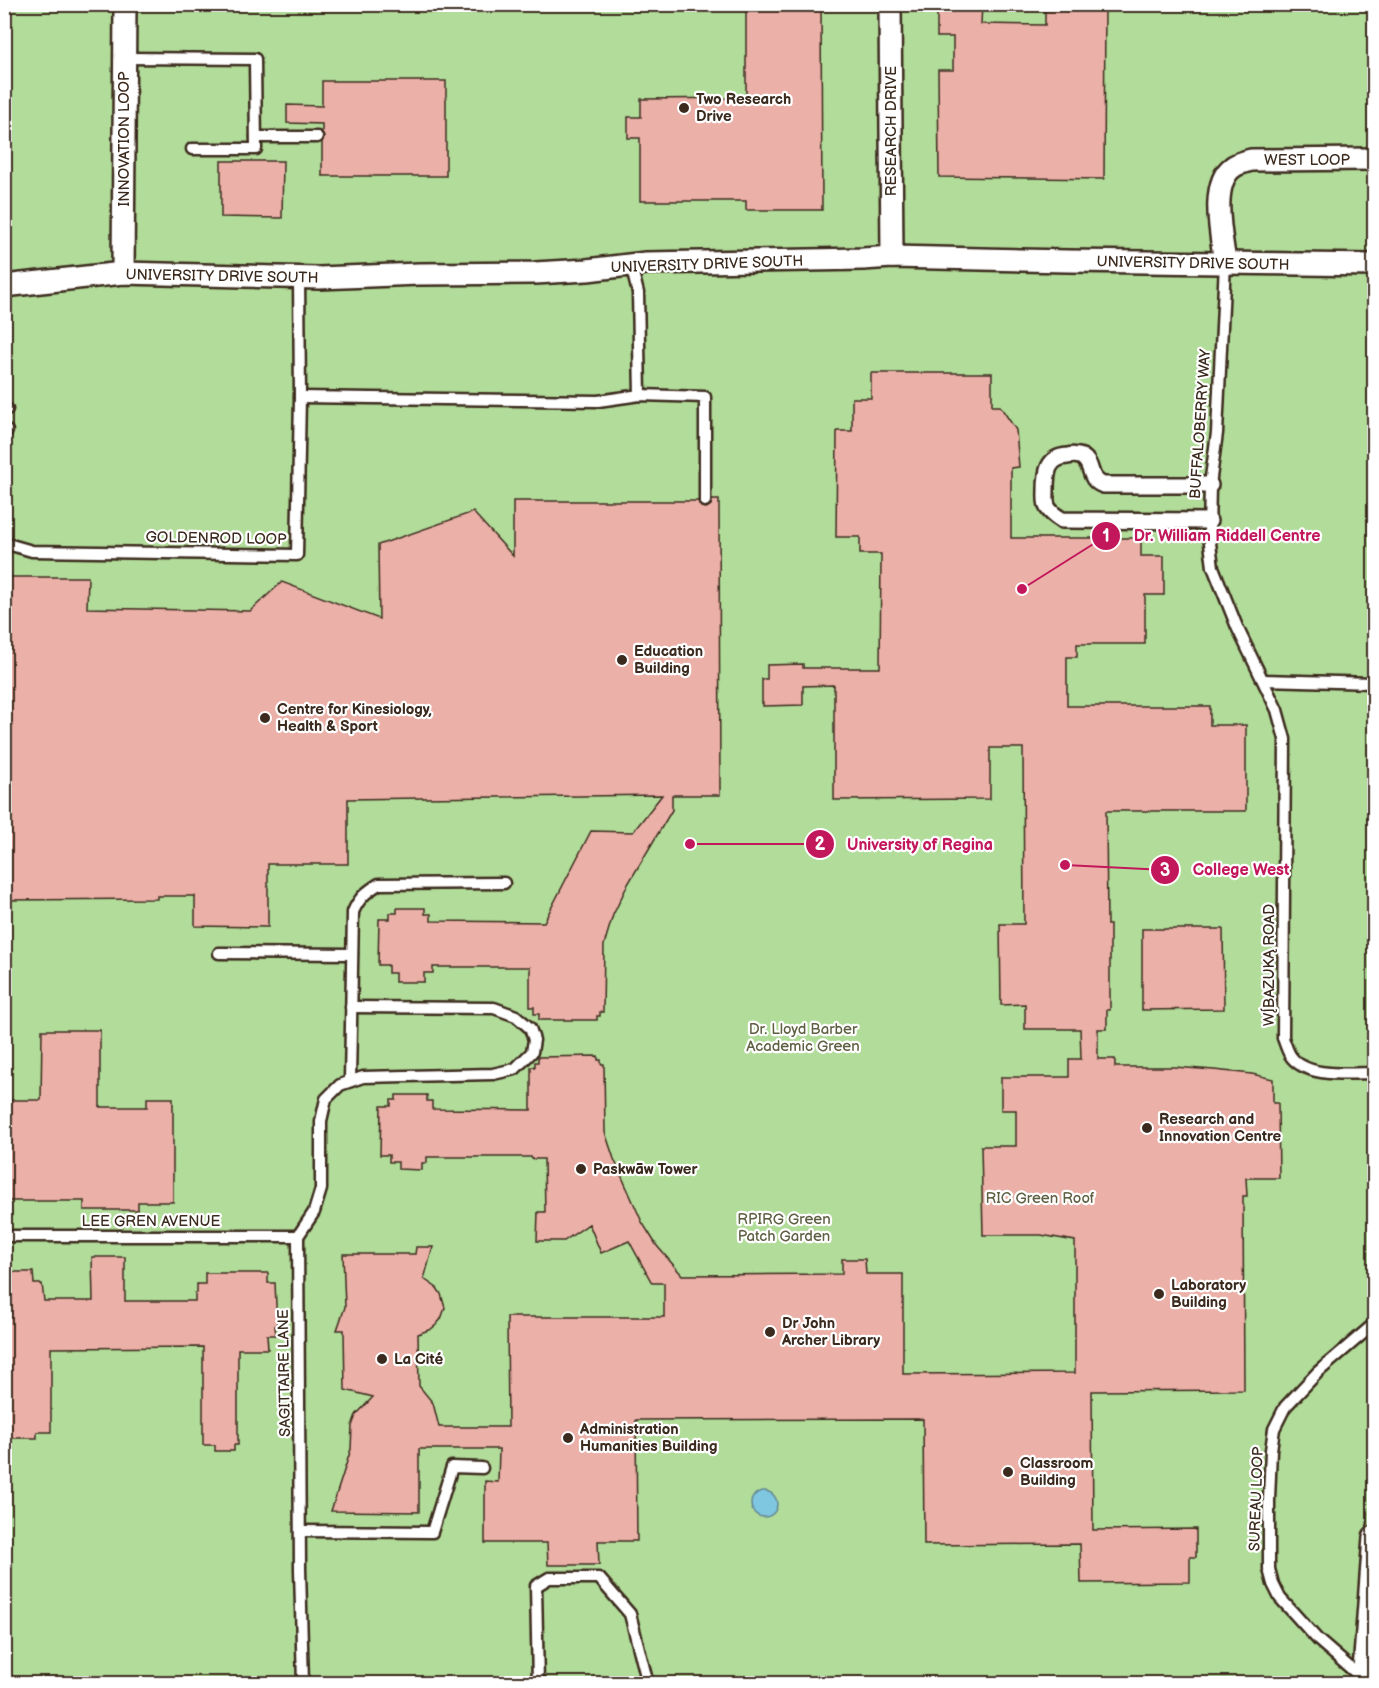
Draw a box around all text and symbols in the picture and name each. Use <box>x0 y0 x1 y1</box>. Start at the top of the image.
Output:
street label: RESEARCH DRIVE <box>882 66 901 196</box>
street label: INNOVATION LOOP <box>115 71 134 206</box>
place label: Two Research Drive <box>696 90 791 126</box>
marker: Two Research Drive <box>677 101 691 115</box>
street label: WEST LOOP <box>1264 151 1350 170</box>
street label: UNIVERSITY DRIVE SOUTH <box>610 252 804 277</box>
street label: UNIVERSITY DRIVE SOUTH <box>1096 252 1290 275</box>
street label: UNIVERSITY DRIVE SOUTH <box>125 265 319 288</box>
street label: BUFFALOBERRY WAY <box>1186 348 1215 499</box>
callout: Dr. William Riddell Centre <box>1091 519 1332 553</box>
text: 1 <box>1102 526 1110 547</box>
text: Dr. William Riddell Centre <box>1134 527 1320 546</box>
street label: GOLDENROD LOOP <box>145 528 287 549</box>
place label: Education Building <box>634 642 703 678</box>
marker: Education Building <box>615 653 629 667</box>
place label: Centre for Kinesiology, Health & Sport <box>277 700 432 736</box>
marker: Centre for Kinesiology, Health & Sport <box>258 711 272 725</box>
callout: University of Regina <box>805 827 1006 861</box>
text: 2 <box>815 834 826 855</box>
text: University of Regina <box>847 836 993 855</box>
callout: College West <box>1150 853 1301 887</box>
text: 3 <box>1160 860 1170 881</box>
text: College West <box>1193 861 1290 880</box>
street label: WĮ́BAZUKĄ ROAD <box>1260 904 1279 1026</box>
park label: Dr. Lloyd Barber Academic Green <box>746 1020 860 1056</box>
place label: Research and Innovation Centre <box>1159 1110 1282 1146</box>
marker: Research and Innovation Centre <box>1140 1121 1154 1135</box>
place label: Paskwāw Tower <box>593 1160 698 1179</box>
marker: Paskwāw Tower <box>574 1162 588 1176</box>
park label: RIC Green Roof <box>986 1189 1095 1208</box>
park label: RPIRG Green Patch Garden <box>737 1210 831 1246</box>
street label: LEE GREN AVENUE <box>82 1212 220 1231</box>
place label: Laboratory Building <box>1171 1276 1246 1312</box>
marker: Laboratory Building <box>1152 1287 1166 1301</box>
street label: SAGITTAIRE LANE <box>274 1309 295 1437</box>
place label: Dr John Archer Library <box>781 1314 880 1350</box>
marker: Dr John Archer Library <box>763 1325 777 1339</box>
place label: La Cité <box>394 1350 443 1369</box>
marker: La Cité <box>375 1352 389 1366</box>
place label: Administration Humanities Building <box>579 1420 717 1456</box>
marker: Administration Humanities Building <box>561 1431 575 1445</box>
street label: SUREAU LOOP <box>1245 1446 1268 1552</box>
place label: Classroom Building <box>1020 1454 1094 1490</box>
marker: Classroom Building <box>1001 1465 1015 1479</box>

